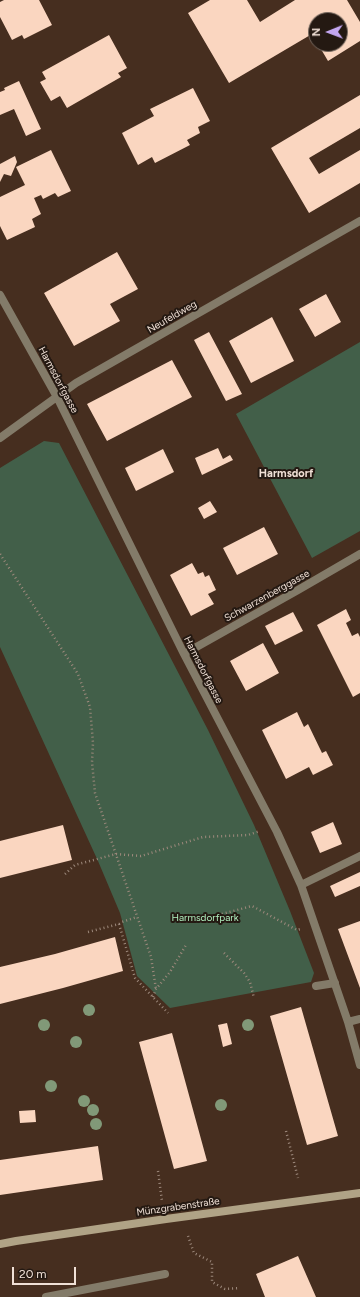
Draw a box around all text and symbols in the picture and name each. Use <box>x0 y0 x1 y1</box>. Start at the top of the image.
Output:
north arrow <box>308 12 348 52</box>
text: N <box>310 28 323 37</box>
street label: Neufeldweg <box>145 298 199 336</box>
street label: Harmsdorfgasse <box>35 345 81 415</box>
district label: Harmsdorf <box>259 467 313 481</box>
street label: Schwarzenberggasse <box>222 568 312 624</box>
street label: Harmsdorfgasse <box>181 634 225 706</box>
park label: Harmsdorfpark <box>171 912 239 924</box>
street label: Münzgrabenstraße <box>136 1195 220 1219</box>
scale bar <box>14 1259 78 1285</box>
text: 20 m <box>19 1267 47 1281</box>

